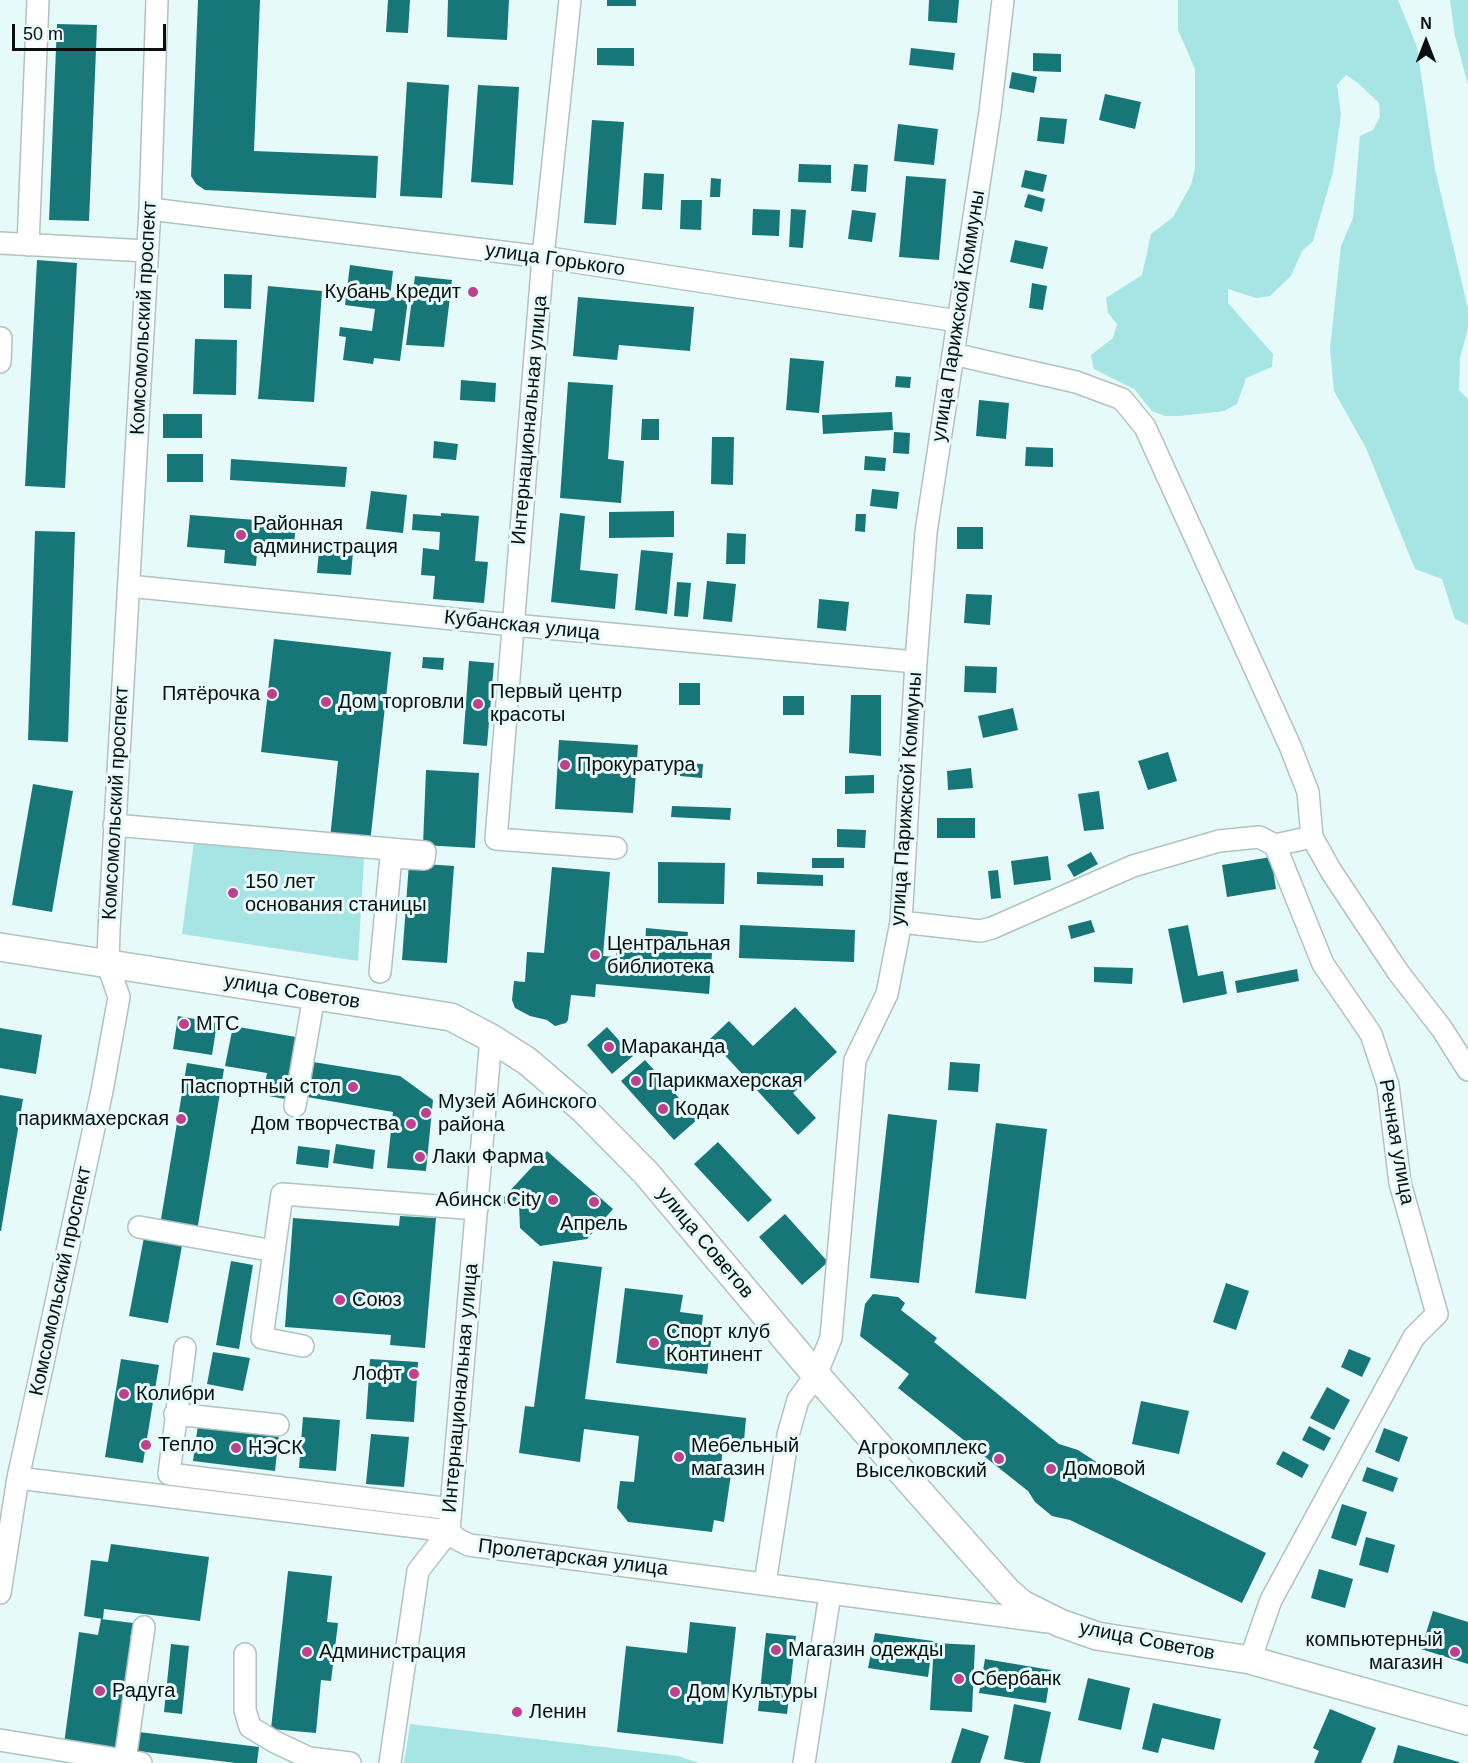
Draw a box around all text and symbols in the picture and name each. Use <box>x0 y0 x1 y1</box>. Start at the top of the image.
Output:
scale bar <box>15 12 170 50</box>
north arrow <box>1396 12 1456 72</box>
text: N <box>1420 15 1432 32</box>
text: 50 m <box>23 24 63 44</box>
street label: улица Парижской Коммуны <box>927 188 991 444</box>
street label: Комсомольский проспект <box>126 200 162 436</box>
street label: улица Горького <box>484 238 626 282</box>
place label: Кубань Кредит <box>325 280 461 304</box>
marker: Кубань Кредит <box>466 285 480 299</box>
street label: Интернациональная улица <box>507 294 553 546</box>
place label: Районная администрация <box>253 512 398 559</box>
marker: Районная администрация <box>234 528 248 542</box>
street label: Кубанская улица <box>443 606 601 646</box>
street label: улица Парижской Коммуны <box>886 671 928 927</box>
place label: Первый центр красоты <box>490 680 622 727</box>
place label: Пятёрочка <box>162 682 260 706</box>
street label: Комсомольский проспект <box>98 685 134 921</box>
marker: Пятёрочка <box>265 687 279 701</box>
place label: Дом торговли <box>338 690 464 714</box>
marker: Дом торговли <box>319 695 333 709</box>
marker: Первый центр красоты <box>471 697 485 711</box>
place label: Прокуратура <box>577 753 696 777</box>
marker: Прокуратура <box>558 758 572 772</box>
place label: 150 лет основания станицы <box>245 870 427 917</box>
marker: 150 лет основания станицы <box>226 886 240 900</box>
place label: Центральная библиотека <box>607 932 730 979</box>
marker: Центральная библиотека <box>588 948 602 962</box>
street label: улица Советов <box>222 969 362 1015</box>
place label: МТС <box>196 1012 239 1036</box>
marker: МТС <box>177 1017 191 1031</box>
place label: Мараканда <box>621 1035 725 1059</box>
marker: Мараканда <box>602 1040 616 1054</box>
place label: Парикмахерская <box>648 1069 803 1093</box>
marker: Парикмахерская <box>629 1074 643 1088</box>
place label: Паспортный стол <box>180 1075 341 1099</box>
street label: Речная улица <box>1373 1077 1419 1207</box>
marker: Паспортный стол <box>346 1080 360 1094</box>
place label: Музей Абинского района <box>438 1090 597 1137</box>
place label: Кодак <box>675 1097 729 1121</box>
marker: Кодак <box>656 1102 670 1116</box>
marker: Музей Абинского района <box>419 1106 433 1120</box>
place label: парикмахерская <box>18 1107 169 1131</box>
marker: парикмахерская <box>174 1112 188 1126</box>
place label: Дом творчества <box>251 1112 399 1136</box>
marker: Дом творчества <box>404 1117 418 1131</box>
place label: Лаки Фарма <box>432 1145 544 1169</box>
marker: Лаки Фарма <box>413 1150 427 1164</box>
street label: Комсомольский проспект <box>25 1164 97 1398</box>
street label: улица Советов <box>652 1183 758 1303</box>
place label: Абинск City <box>435 1188 541 1212</box>
marker: Абинск City <box>546 1193 560 1207</box>
marker: Апрель <box>587 1195 601 1209</box>
place label: Апрель <box>560 1212 628 1236</box>
street label: Интернациональная улица <box>438 1262 484 1514</box>
place label: Союз <box>352 1288 402 1312</box>
marker: Союз <box>333 1293 347 1307</box>
place label: Спорт клуб Континент <box>666 1320 770 1367</box>
marker: Спорт клуб Континент <box>647 1336 661 1350</box>
place label: Лофт <box>353 1362 402 1386</box>
marker: Лофт <box>407 1367 421 1381</box>
place label: Колибри <box>136 1382 215 1406</box>
marker: Колибри <box>117 1387 131 1401</box>
place label: Тепло <box>158 1433 214 1457</box>
place label: Мебельный магазин <box>691 1434 799 1481</box>
place label: НЭСК <box>248 1436 303 1460</box>
place label: Агрокомплекс Выселковский <box>856 1436 987 1483</box>
marker: Тепло <box>139 1438 153 1452</box>
marker: НЭСК <box>229 1441 243 1455</box>
marker: Мебельный магазин <box>672 1450 686 1464</box>
marker: Агрокомплекс Выселковский <box>992 1452 1006 1466</box>
place label: Домовой <box>1063 1457 1145 1481</box>
marker: Домовой <box>1044 1462 1058 1476</box>
street label: Пролетарская улица <box>477 1534 669 1582</box>
street label: улица Советов <box>1077 1616 1217 1666</box>
place label: компьютерный магазин <box>1306 1628 1443 1675</box>
place label: Магазин одежды <box>788 1638 943 1662</box>
place label: Администрация <box>319 1640 466 1664</box>
marker: Магазин одежды <box>769 1643 783 1657</box>
marker: Администрация <box>300 1645 314 1659</box>
marker: компьютерный магазин <box>1448 1645 1462 1659</box>
place label: Сбербанк <box>971 1667 1061 1691</box>
marker: Сбербанк <box>952 1672 966 1686</box>
place label: Радуга <box>112 1679 175 1703</box>
place label: Дом Культуры <box>687 1680 818 1704</box>
marker: Радуга <box>93 1684 107 1698</box>
marker: Дом Культуры <box>668 1685 682 1699</box>
place label: Ленин <box>529 1700 587 1724</box>
marker: Ленин <box>510 1705 524 1719</box>

